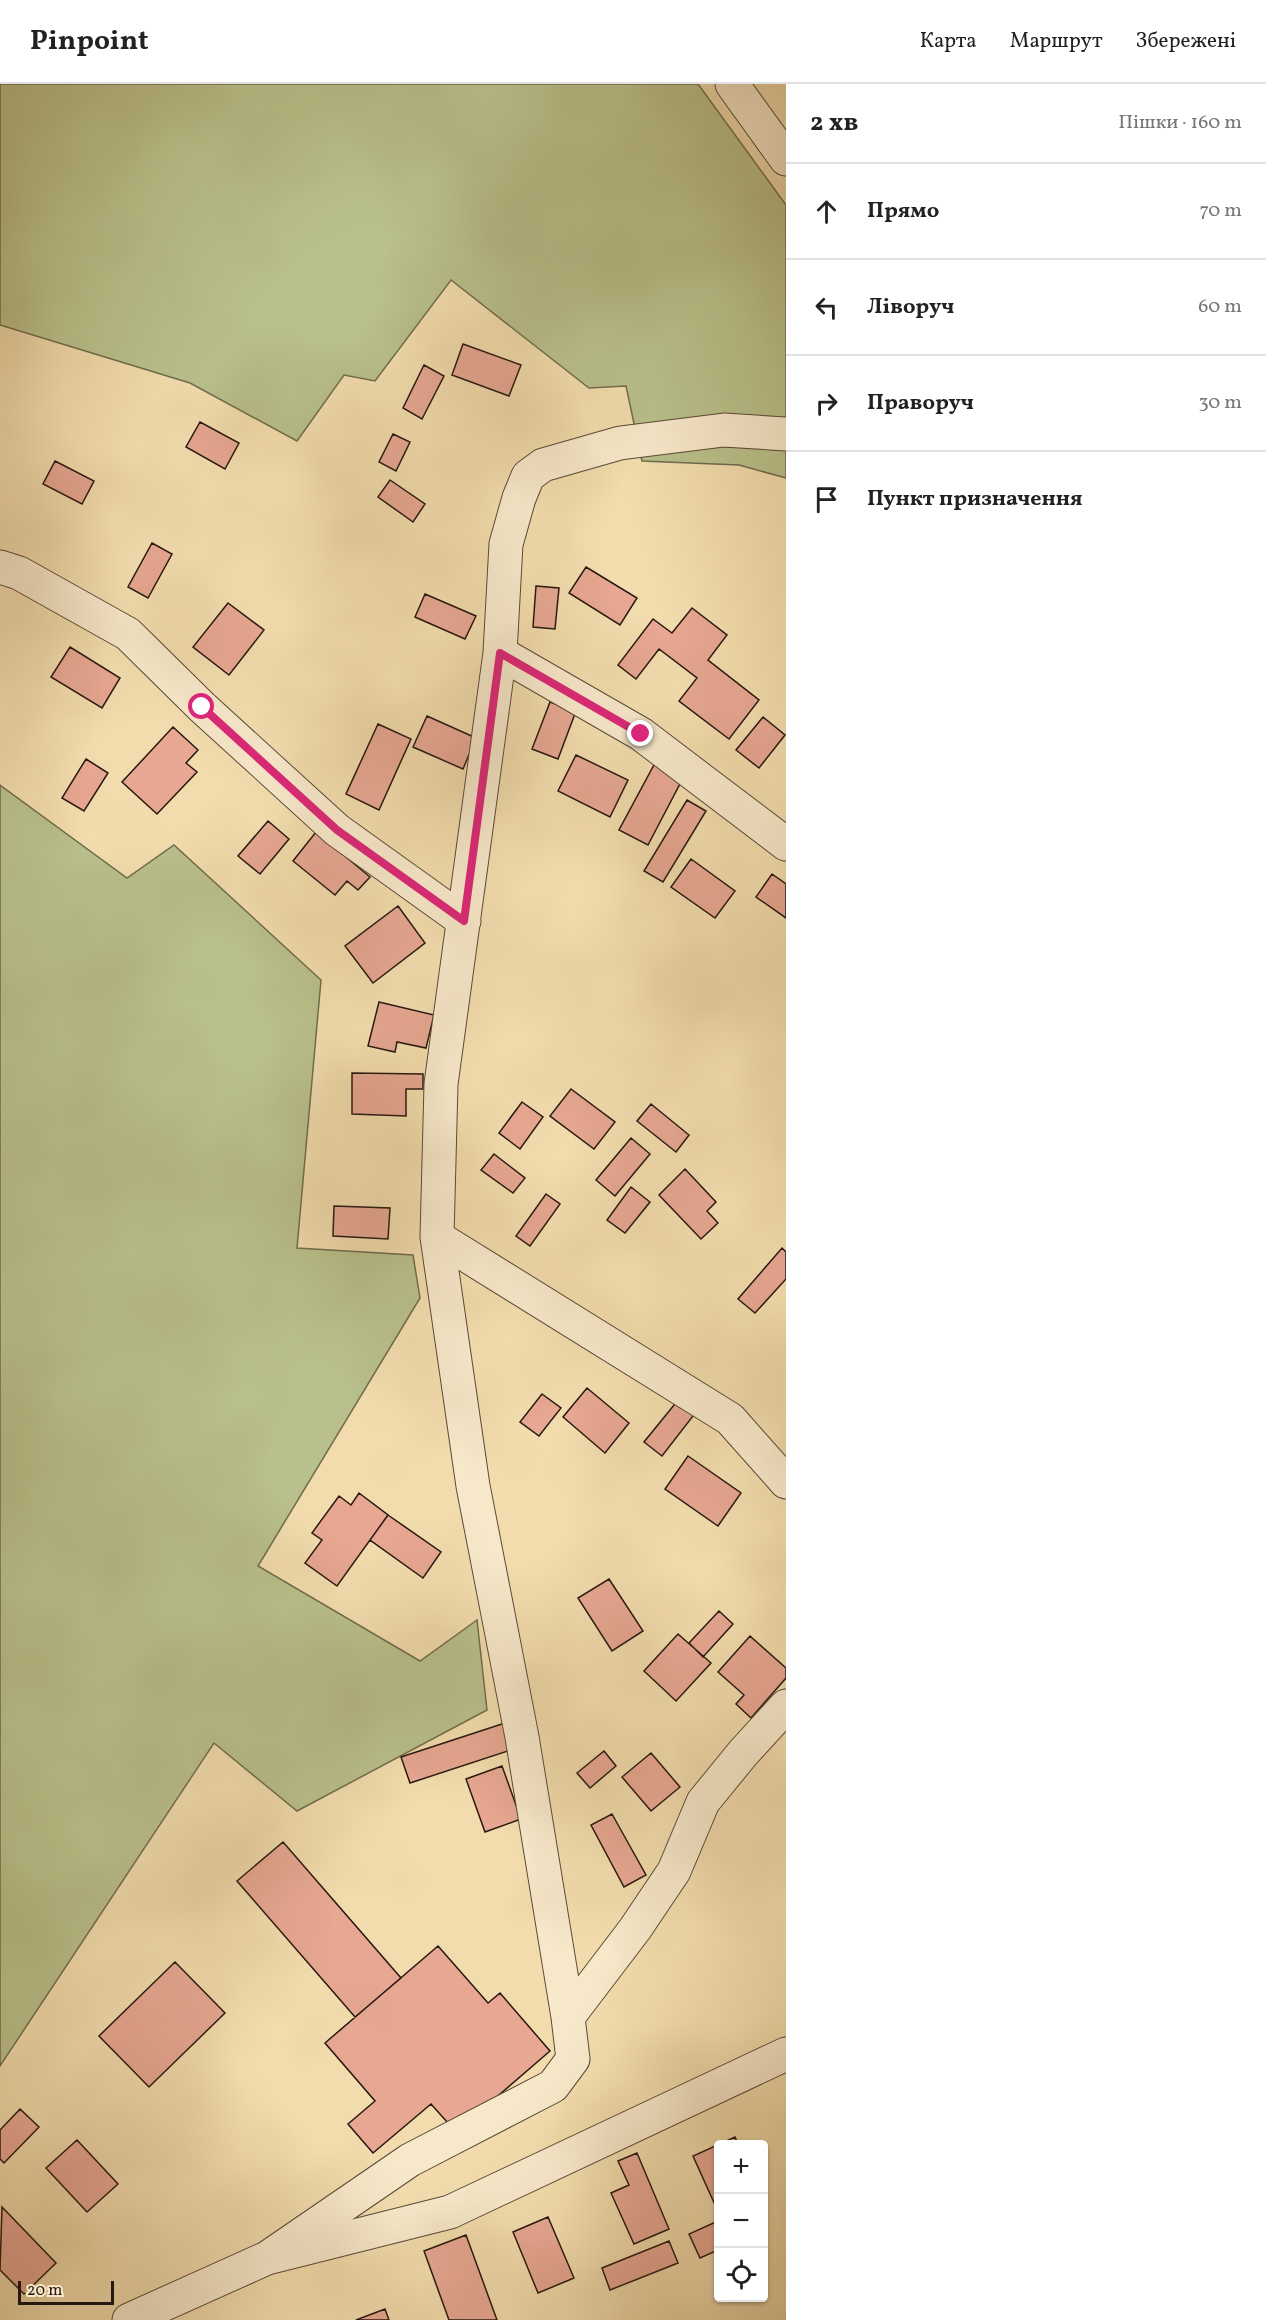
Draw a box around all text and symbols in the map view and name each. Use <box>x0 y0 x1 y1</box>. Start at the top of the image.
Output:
text: Pinpoint <box>30 22 148 61</box>
text: Карта <box>920 27 977 56</box>
text: Маршрут <box>1010 27 1103 56</box>
text: Збережені <box>1136 27 1236 56</box>
text: 2 хв <box>810 105 858 141</box>
text: Пішки · 160 m <box>1118 109 1242 137</box>
icon: ahead <box>810 195 843 228</box>
text: Прямо <box>867 196 939 227</box>
text: 70 m <box>1199 197 1242 225</box>
icon: left <box>810 291 843 324</box>
text: Ліворуч <box>867 292 954 323</box>
text: 60 m <box>1198 293 1242 321</box>
icon: right <box>810 387 843 420</box>
text: Праворуч <box>867 388 974 419</box>
text: 30 m <box>1198 389 1242 417</box>
icon: arrive <box>810 483 843 516</box>
text: Пункт призначення <box>867 484 1083 515</box>
route start <box>188 693 214 719</box>
route end <box>627 720 653 746</box>
map controls <box>714 2140 768 2302</box>
button: + <box>714 2140 768 2194</box>
button: − <box>714 2194 768 2248</box>
button: locate <box>714 2248 768 2302</box>
scale bar <box>18 2278 114 2306</box>
text: 20 m <box>27 2280 62 2302</box>

